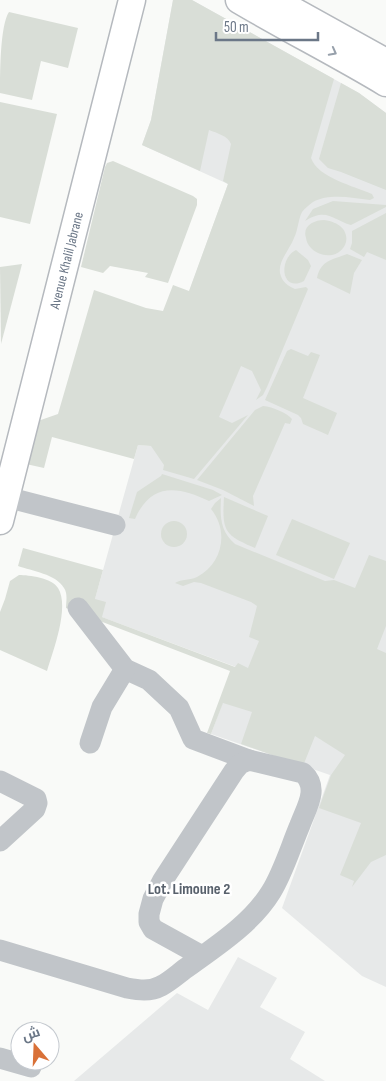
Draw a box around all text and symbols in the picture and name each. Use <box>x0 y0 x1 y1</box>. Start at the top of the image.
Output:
scale bar <box>216 10 318 42</box>
text: 50 m <box>224 18 249 37</box>
one-way arrow <box>327 46 336 56</box>
street label: Avenue Khalil Jabrane <box>46 210 87 312</box>
district label: Lot. Limoune 2 <box>148 880 230 899</box>
north arrow <box>10 1021 60 1071</box>
text: ش <box>20 1023 42 1045</box>

